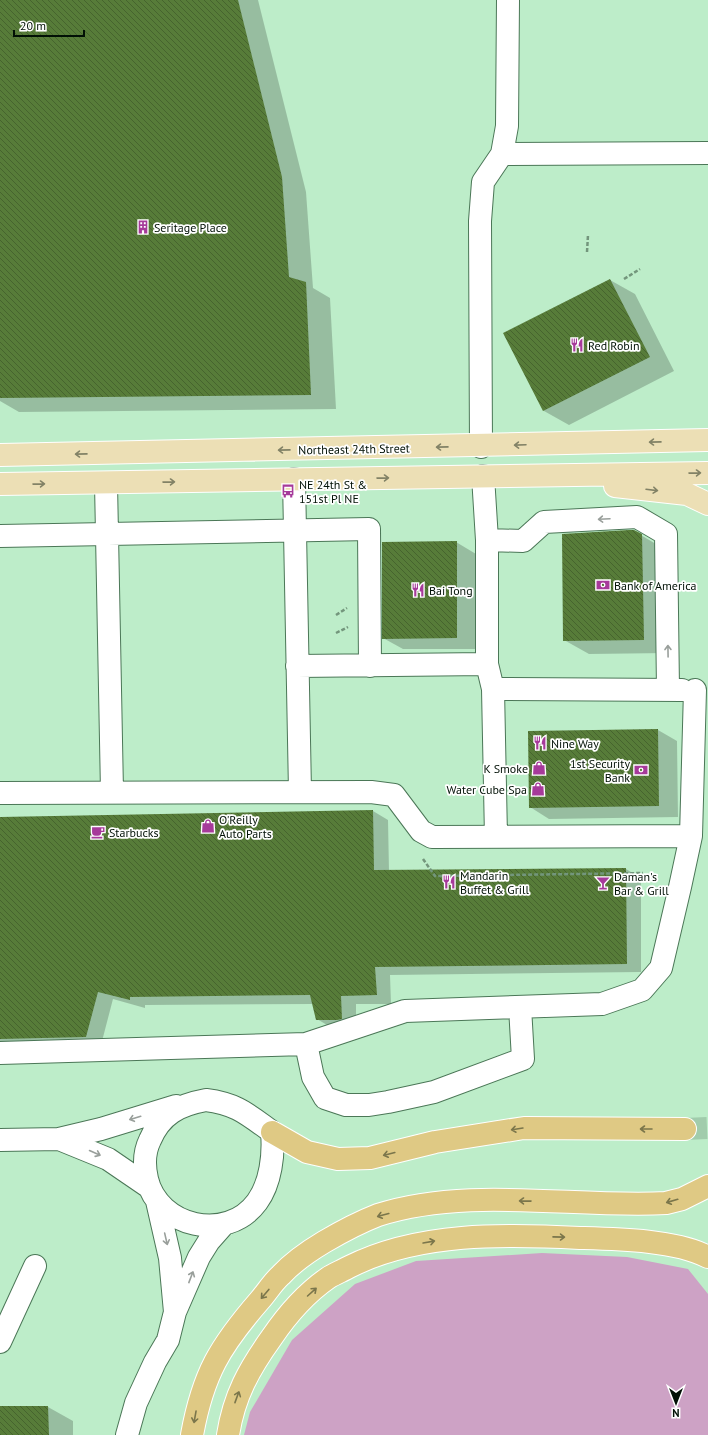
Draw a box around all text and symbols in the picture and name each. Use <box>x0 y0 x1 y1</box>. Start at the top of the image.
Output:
scale bar <box>14 12 84 38</box>
text: 20 m <box>20 18 46 33</box>
building icon: Seritage Place <box>135 219 151 235</box>
place label: Seritage Place <box>154 220 227 235</box>
restaurant icon: Red Robin <box>569 337 585 353</box>
place label: Red Robin <box>588 338 640 353</box>
one-way arrow <box>649 438 662 446</box>
street label: Northeast 24th Street <box>298 441 410 457</box>
one-way arrow <box>514 442 527 449</box>
one-way arrow <box>436 443 449 451</box>
one-way arrow <box>278 447 291 454</box>
one-way arrow <box>75 450 88 457</box>
one-way arrow <box>688 469 701 477</box>
one-way arrow <box>376 474 389 482</box>
place label: NE 24th St & 151st Pl NE <box>299 477 367 506</box>
one-way arrow <box>162 478 175 486</box>
one-way arrow <box>32 480 45 488</box>
bus stop icon: NE 24th St & 151st Pl NE <box>280 483 296 499</box>
one-way arrow <box>645 486 658 494</box>
one-way arrow <box>598 515 611 523</box>
bank icon: Bank of America <box>595 577 611 593</box>
place label: Bank of America <box>614 578 697 593</box>
restaurant icon: Bai Tong <box>410 582 426 598</box>
place label: Bai Tong <box>429 583 473 598</box>
one-way arrow <box>664 645 672 658</box>
restaurant icon: Nine Way <box>532 735 548 751</box>
place label: Nine Way <box>551 736 599 751</box>
place label: 1st Security Bank <box>570 756 630 785</box>
shop icon: K Smoke <box>531 760 547 776</box>
place label: K Smoke <box>484 761 528 776</box>
bank icon: 1st Security Bank <box>633 762 649 778</box>
shop icon: Water Cube Spa <box>530 781 546 797</box>
place label: Water Cube Spa <box>447 782 527 797</box>
place label: O'Reilly Auto Parts <box>219 812 272 841</box>
shop icon: O'Reilly Auto Parts <box>200 818 216 834</box>
cafe icon: Starbucks <box>90 824 106 840</box>
place label: Starbucks <box>109 825 159 840</box>
place label: Mandarin Buffet & Grill <box>460 868 529 897</box>
place label: Daman's Bar & Grill <box>614 869 669 898</box>
restaurant icon: Mandarin Buffet & Grill <box>441 874 457 890</box>
bar icon: Daman's Bar & Grill <box>595 875 611 891</box>
one-way arrow <box>129 1115 142 1122</box>
one-way arrow <box>511 1125 524 1133</box>
one-way arrow <box>640 1125 653 1133</box>
one-way arrow <box>89 1150 101 1158</box>
one-way arrow <box>383 1150 396 1158</box>
one-way arrow <box>519 1197 532 1205</box>
one-way arrow <box>666 1198 679 1206</box>
one-way arrow <box>376 1211 389 1219</box>
one-way arrow <box>163 1232 171 1245</box>
one-way arrow <box>552 1233 565 1241</box>
one-way arrow <box>422 1238 435 1246</box>
one-way arrow <box>188 1271 196 1283</box>
one-way arrow <box>260 1288 269 1299</box>
one-way arrow <box>307 1288 317 1297</box>
north arrow <box>656 1383 696 1423</box>
one-way arrow <box>234 1392 242 1404</box>
text: N <box>672 1406 680 1420</box>
one-way arrow <box>191 1410 199 1423</box>

